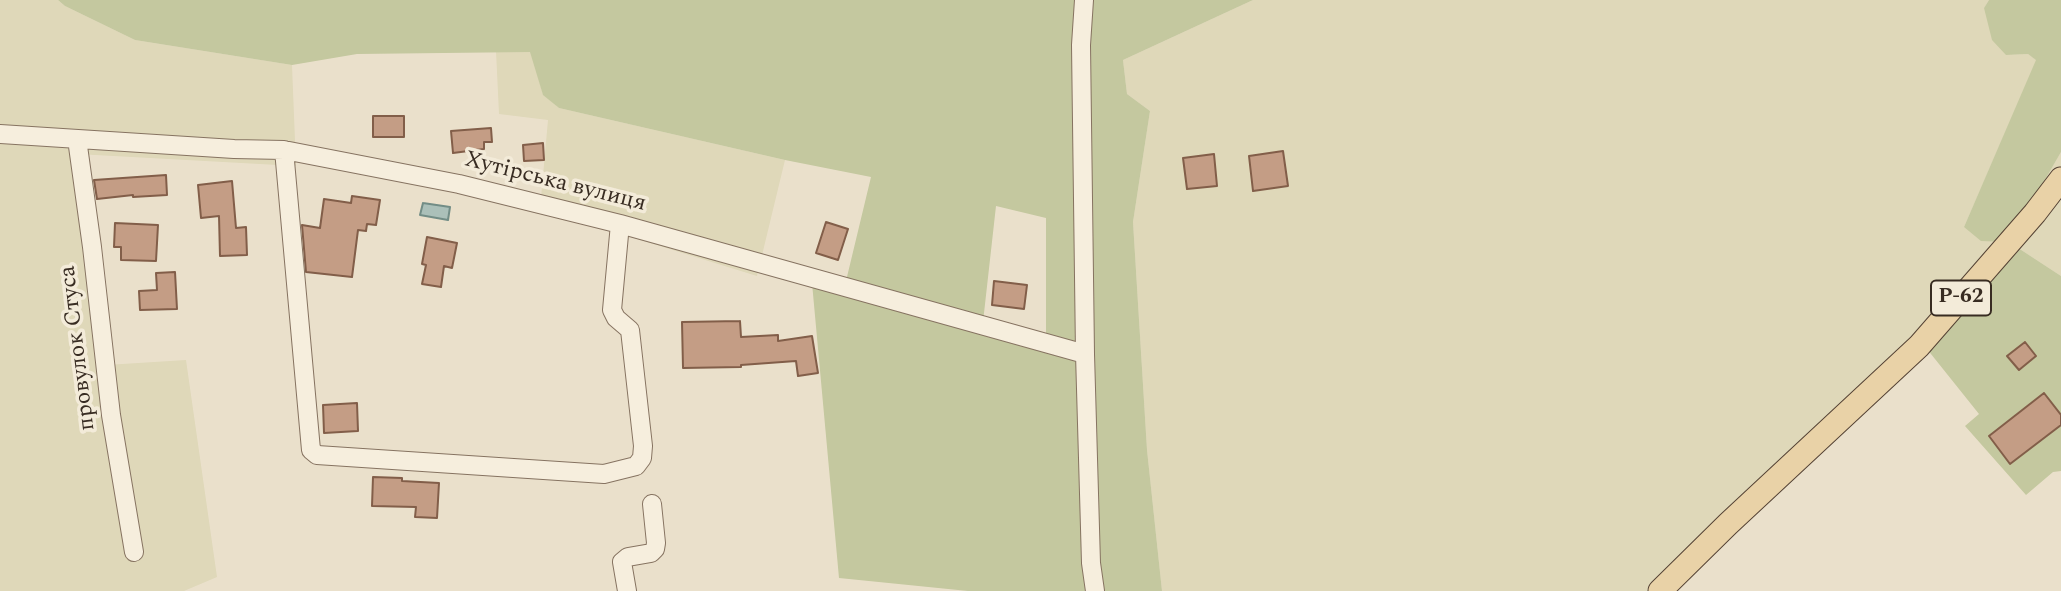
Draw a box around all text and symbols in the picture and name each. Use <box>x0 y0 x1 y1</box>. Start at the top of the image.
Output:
street label: Хутірська вулиця <box>461 147 649 219</box>
street label: провулок Стуса <box>55 264 103 432</box>
road number: Р-62 <box>1931 280 1991 316</box>

